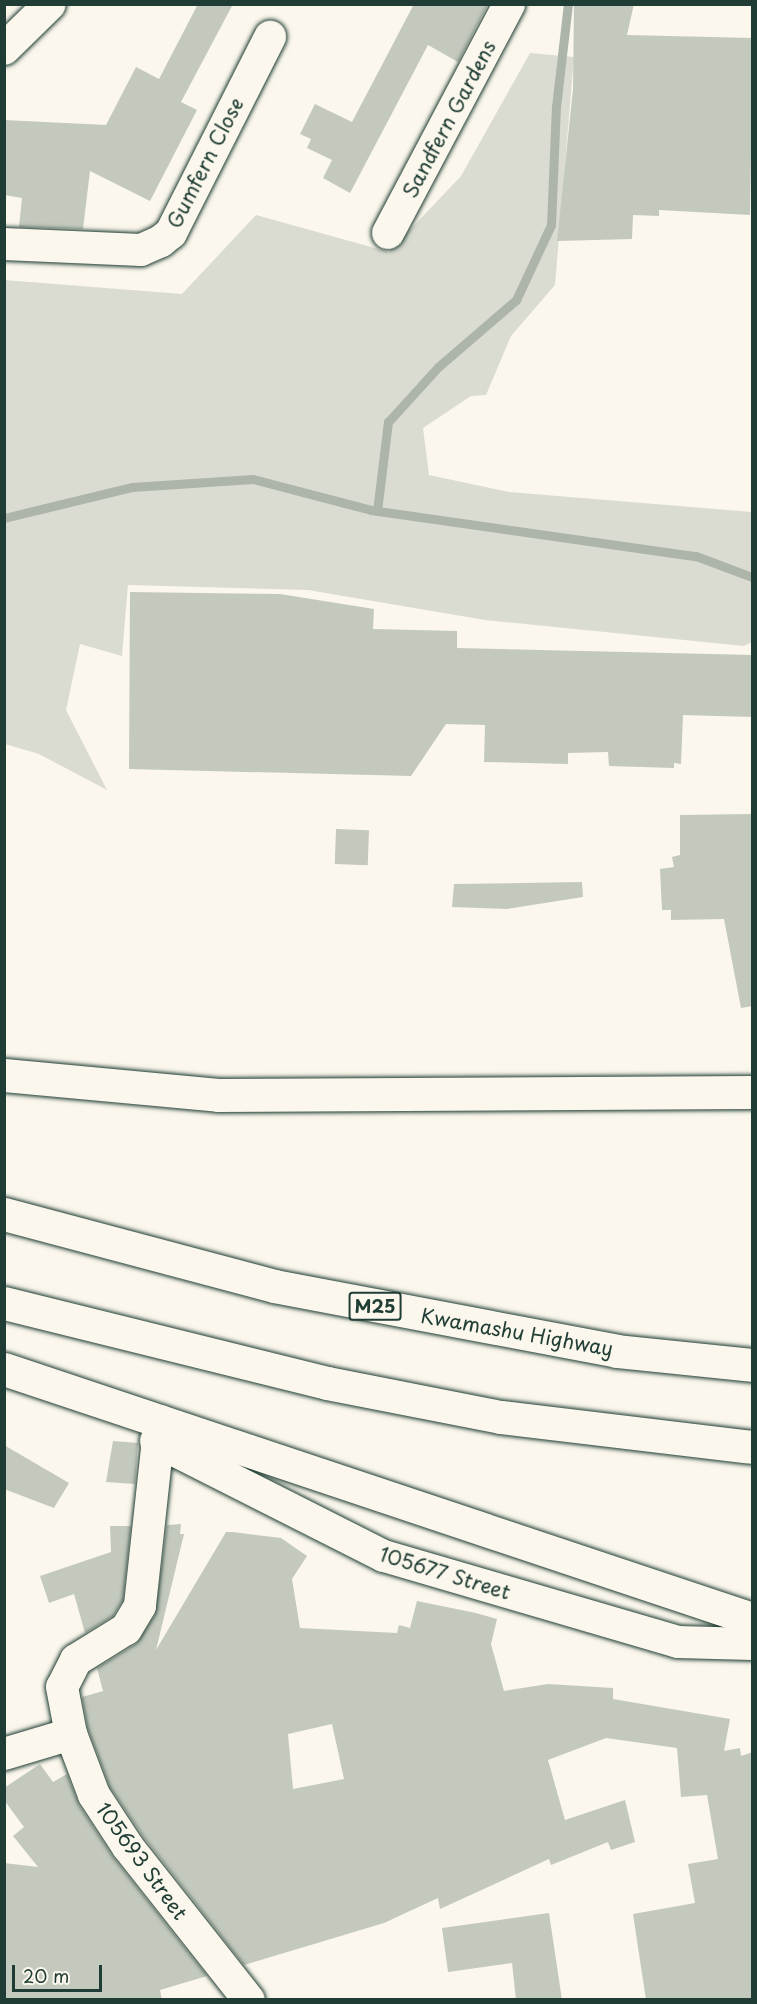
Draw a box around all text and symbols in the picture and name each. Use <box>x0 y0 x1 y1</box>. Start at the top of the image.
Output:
street label: Sandfern Gardens <box>397 36 501 202</box>
street label: Gumfern Close <box>162 94 248 232</box>
road number: M25 <box>348 1291 402 1321</box>
street label: Kwamashu Highway <box>419 1303 615 1361</box>
street label: 105677 Street <box>376 1542 514 1604</box>
street label: 105693 Street <box>91 1798 193 1924</box>
scale bar <box>15 1953 105 1991</box>
text: 20 m <box>23 1962 69 1989</box>

